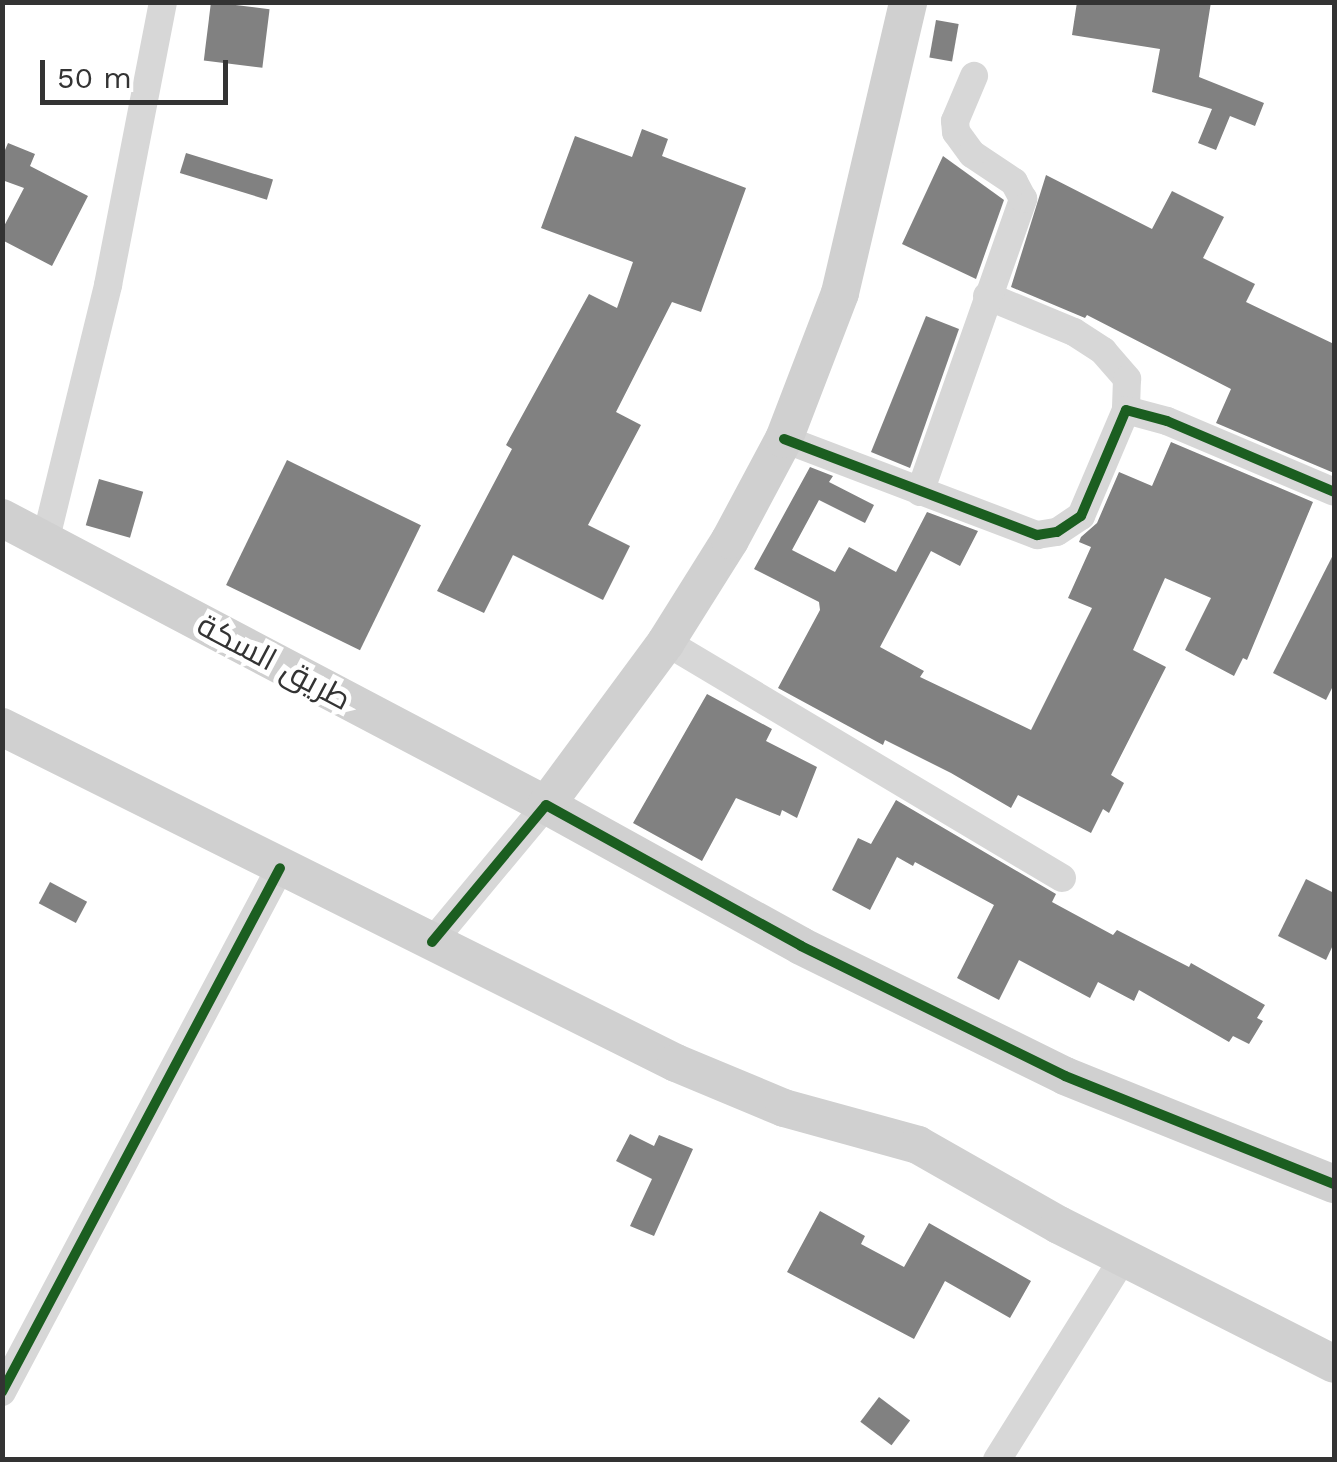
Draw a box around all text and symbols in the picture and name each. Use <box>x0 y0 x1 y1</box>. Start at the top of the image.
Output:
scale bar <box>45 40 232 102</box>
text: 50 m <box>57 60 132 95</box>
street label: طريق السكة <box>191 605 357 719</box>

